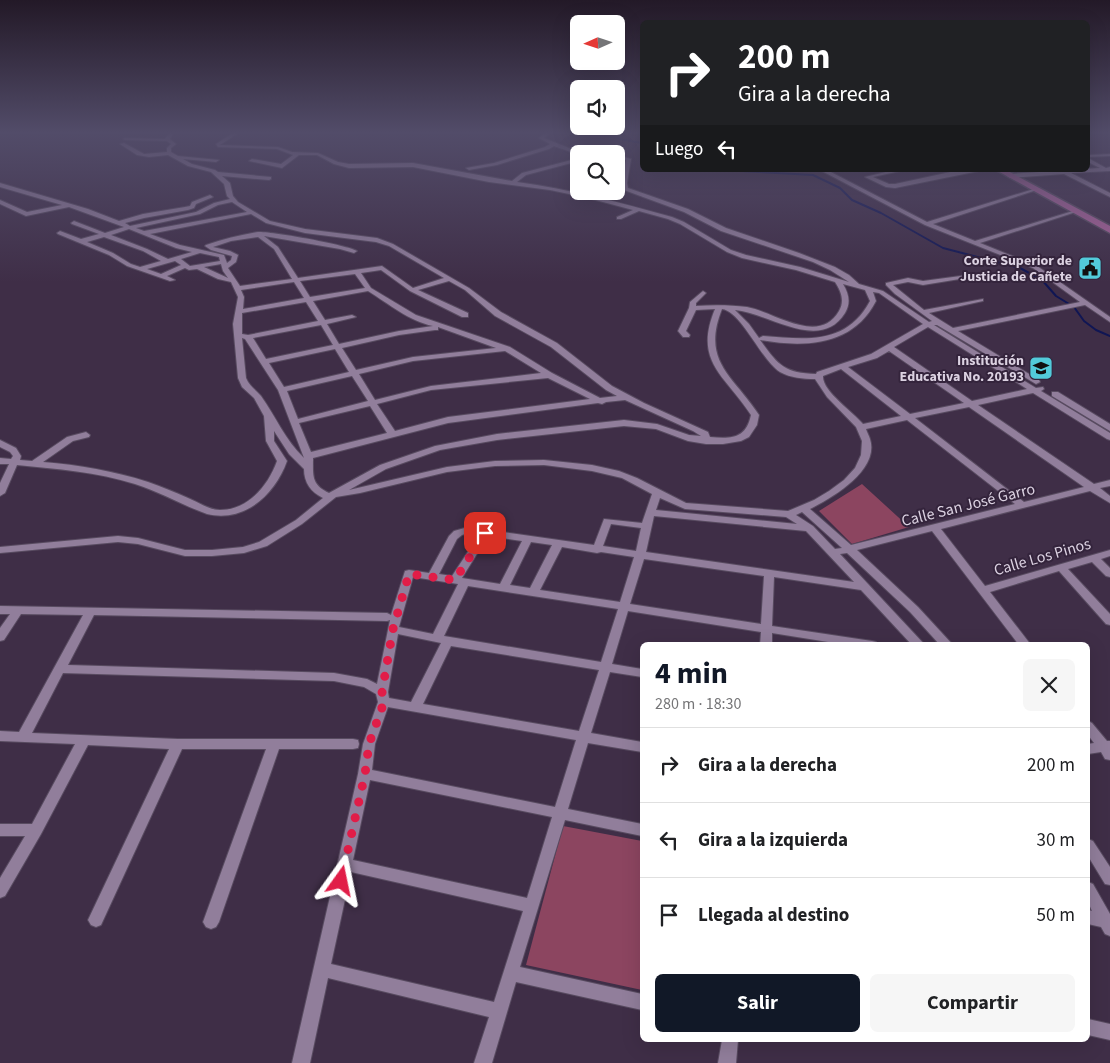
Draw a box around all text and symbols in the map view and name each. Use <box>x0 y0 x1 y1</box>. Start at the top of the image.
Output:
north arrow <box>570 15 625 70</box>
map controls <box>570 15 625 200</box>
text: 200 m <box>738 32 830 82</box>
icon: right <box>655 40 720 105</box>
text: Gira a la derecha <box>738 78 891 110</box>
button: sound <box>570 80 625 135</box>
icon: left <box>713 135 741 163</box>
text: Luego <box>655 136 703 163</box>
button: search <box>570 145 625 200</box>
place label: Corte Superior de Justicia de Cañete <box>960 251 1072 287</box>
public building icon: Corte Superior de Justicia de Cañete <box>1077 255 1103 281</box>
place label: Institución Educativa No. 20193 <box>900 351 1024 387</box>
school or university icon: Institución Educativa No. 20193 <box>1028 355 1054 381</box>
street label: Calle San José Garro <box>899 478 1037 532</box>
pin <box>464 512 506 554</box>
icon: arrive <box>471 519 499 547</box>
street label: Calle Los Pinos <box>991 533 1094 581</box>
text: 4 min <box>655 652 728 695</box>
button: close <box>1023 659 1075 711</box>
text: 280 m · 18:30 <box>655 693 742 715</box>
icon: right <box>655 751 683 779</box>
text: Gira a la derecha <box>698 752 837 779</box>
text: 200 m <box>1027 752 1075 779</box>
icon: left <box>655 826 683 854</box>
text: Gira a la izquierda <box>698 827 848 854</box>
text: 30 m <box>1037 827 1075 854</box>
position arrow <box>314 854 366 906</box>
icon: arrive <box>655 901 683 929</box>
text: Llegada al destino <box>698 902 849 929</box>
text: 50 m <box>1037 902 1075 929</box>
button: Salir <box>655 974 860 1032</box>
button: Compartir <box>870 974 1075 1032</box>

